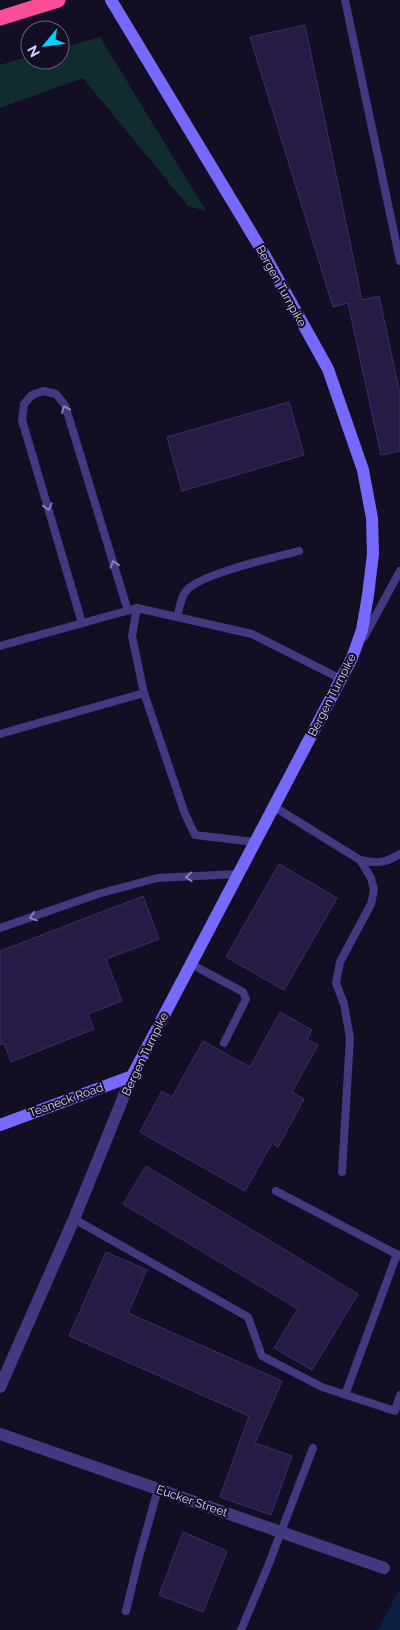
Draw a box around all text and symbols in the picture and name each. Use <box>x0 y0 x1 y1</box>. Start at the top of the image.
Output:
north arrow <box>20 20 70 70</box>
text: N <box>24 43 43 60</box>
street label: Bergen Turnpike <box>253 243 309 329</box>
one-way arrow <box>61 405 72 414</box>
one-way arrow <box>42 503 52 511</box>
one-way arrow <box>110 560 120 569</box>
street label: Bergen Turnpike <box>305 651 359 739</box>
one-way arrow <box>185 871 193 882</box>
one-way arrow <box>29 911 37 921</box>
street label: Bergen Turnpike <box>119 1010 171 1098</box>
street label: Teaneck Road <box>27 1080 105 1120</box>
street label: Eucker Street <box>155 1482 229 1520</box>

